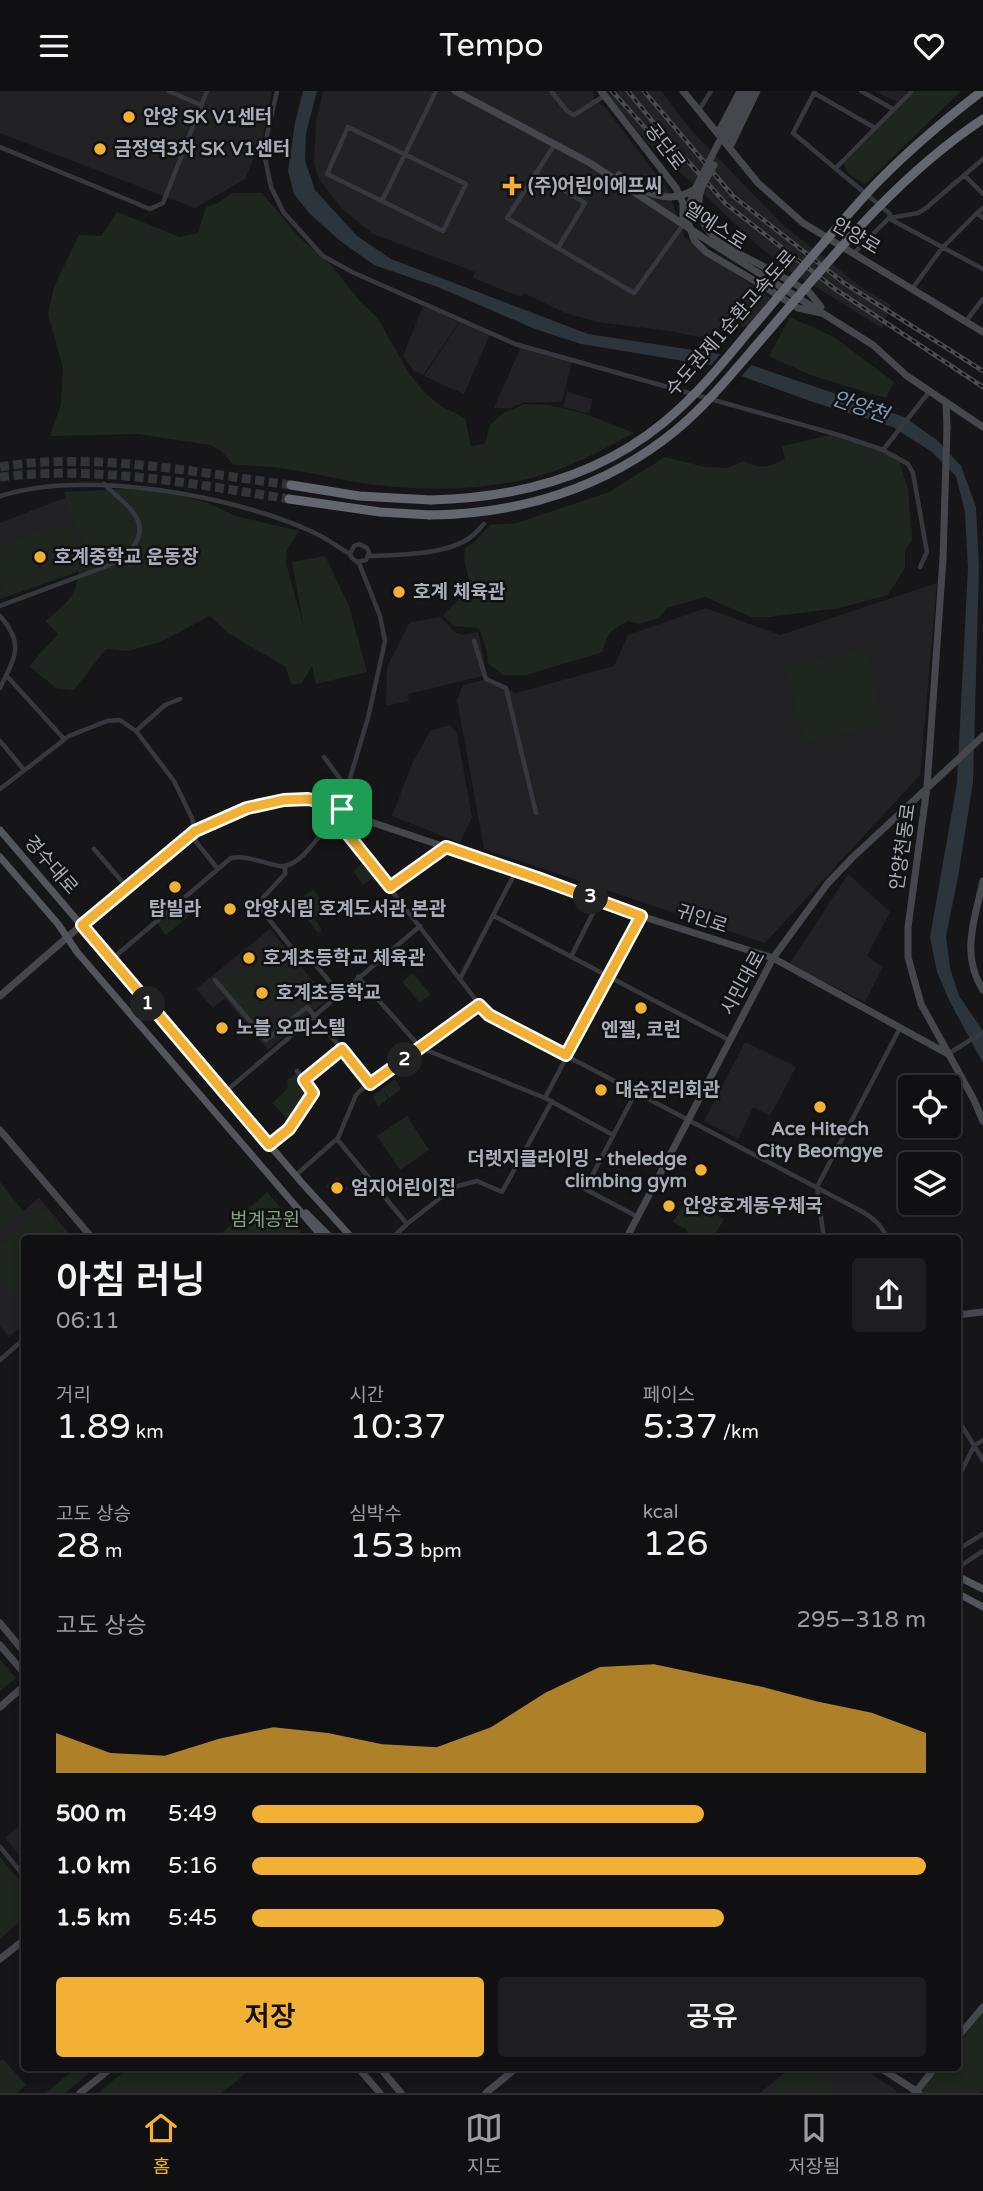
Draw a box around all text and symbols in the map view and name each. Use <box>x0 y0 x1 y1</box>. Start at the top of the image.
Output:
icon: menu <box>35 27 73 65</box>
text: Tempo <box>439 27 544 65</box>
icon: heart <box>910 27 948 65</box>
place label: 안양 SK V1센터 <box>143 106 272 128</box>
marker: 안양 SK V1센터 <box>121 109 137 125</box>
street label: 공단로 <box>640 119 690 175</box>
place label: 금정역3차 SK V1센터 <box>114 138 290 160</box>
marker: 금정역3차 SK V1센터 <box>92 141 108 157</box>
place label: (주)어린이에프씨 <box>528 175 662 197</box>
marker: (주)어린이에프씨 <box>502 176 522 196</box>
street label: 엘에스로 <box>680 198 750 254</box>
street label: 안양로 <box>828 213 884 259</box>
street label: 수도권제1순환고속도로 <box>661 245 801 401</box>
water label: 안양천 <box>829 386 894 429</box>
place label: 호계중학교 운동장 <box>54 546 199 568</box>
marker: 호계중학교 운동장 <box>32 549 48 565</box>
place label: 호계 체육관 <box>413 581 506 603</box>
marker: 호계 체육관 <box>391 584 407 600</box>
pin <box>312 779 372 839</box>
icon: arrive <box>323 790 361 828</box>
street label: 안양천동로 <box>886 802 920 892</box>
street label: 경수대로 <box>20 831 82 899</box>
marker: 탑빌라 <box>167 879 183 895</box>
pin: 3 <box>574 879 608 915</box>
text: 3 <box>585 885 596 907</box>
place label: 탑빌라 <box>149 898 202 920</box>
place label: 안양시립 호계도서관 본관 <box>244 898 447 920</box>
street label: 귀인로 <box>674 900 730 938</box>
marker: 안양시립 호계도서관 본관 <box>222 901 238 917</box>
place label: 호계초등학교 체육관 <box>263 947 426 969</box>
street label: 시민대로 <box>716 947 770 1019</box>
marker: 호계초등학교 체육관 <box>241 950 257 966</box>
place label: 호계초등학교 <box>276 982 381 1004</box>
marker: 호계초등학교 <box>254 985 270 1001</box>
pin: 1 <box>130 986 166 1021</box>
text: 1 <box>142 992 153 1014</box>
marker: 엔젤, 코런 <box>633 1000 649 1016</box>
place label: 노블 오피스텔 <box>236 1017 346 1039</box>
place label: 엔젤, 코런 <box>601 1019 681 1041</box>
marker: 노블 오피스텔 <box>214 1020 230 1036</box>
pin: 2 <box>388 1042 422 1077</box>
text: 2 <box>399 1048 410 1070</box>
map controls <box>898 1075 961 1215</box>
button: locate <box>898 1075 961 1138</box>
place label: 대순진리회관 <box>615 1079 720 1101</box>
marker: 대순진리회관 <box>593 1082 609 1098</box>
marker: Ace Hitech City Beomgye <box>812 1099 828 1115</box>
place label: Ace Hitech City Beomgye <box>757 1118 883 1163</box>
place label: 더렛지클라이밍 - theledge climbing gym <box>467 1148 687 1193</box>
button: layers <box>898 1152 961 1215</box>
marker: 더렛지클라이밍 - theledge climbing gym <box>693 1162 709 1178</box>
place label: 엄지어린이집 <box>351 1177 456 1199</box>
marker: 엄지어린이집 <box>329 1180 345 1196</box>
place label: 안양호계동우체국 <box>683 1195 823 1217</box>
marker: 안양호계동우체국 <box>661 1198 677 1214</box>
park label: 범계공원 <box>230 1209 300 1231</box>
text: 아침 러닝 <box>56 1258 206 1304</box>
button: share <box>852 1258 926 1332</box>
text: 06:11 <box>56 1307 120 1335</box>
text: 거리 <box>56 1384 91 1406</box>
text: 시간 <box>349 1384 384 1406</box>
text: 페이스 <box>643 1384 695 1406</box>
text: 1.89 <box>56 1406 131 1448</box>
text: 10:37 <box>349 1406 446 1448</box>
text: 5:37 <box>643 1406 718 1448</box>
text: km <box>131 1421 164 1443</box>
text: /km <box>718 1421 759 1443</box>
text: kcal <box>643 1501 678 1523</box>
text: 고도 상승 <box>56 1503 131 1525</box>
text: 심박수 <box>349 1503 402 1525</box>
text: 126 <box>643 1523 709 1565</box>
text: 28 <box>56 1525 100 1567</box>
text: 153 <box>349 1525 415 1567</box>
text: m <box>100 1540 122 1562</box>
text: bpm <box>415 1540 462 1562</box>
text: 295–318 m <box>797 1606 926 1634</box>
text: 고도 상승 <box>56 1612 147 1640</box>
text: 500 m <box>56 1800 126 1828</box>
text: 5:49 <box>168 1800 217 1828</box>
text: 1.0 km <box>56 1852 131 1880</box>
text: 5:16 <box>168 1852 217 1880</box>
text: 1.5 km <box>56 1904 131 1932</box>
text: 5:45 <box>168 1904 217 1932</box>
button: 저장 <box>56 1977 484 2057</box>
button: 공유 <box>498 1977 926 2057</box>
tab: 홈 <box>142 2109 180 2178</box>
tab: 지도 <box>465 2109 503 2178</box>
tab: 저장됨 <box>788 2109 841 2178</box>

